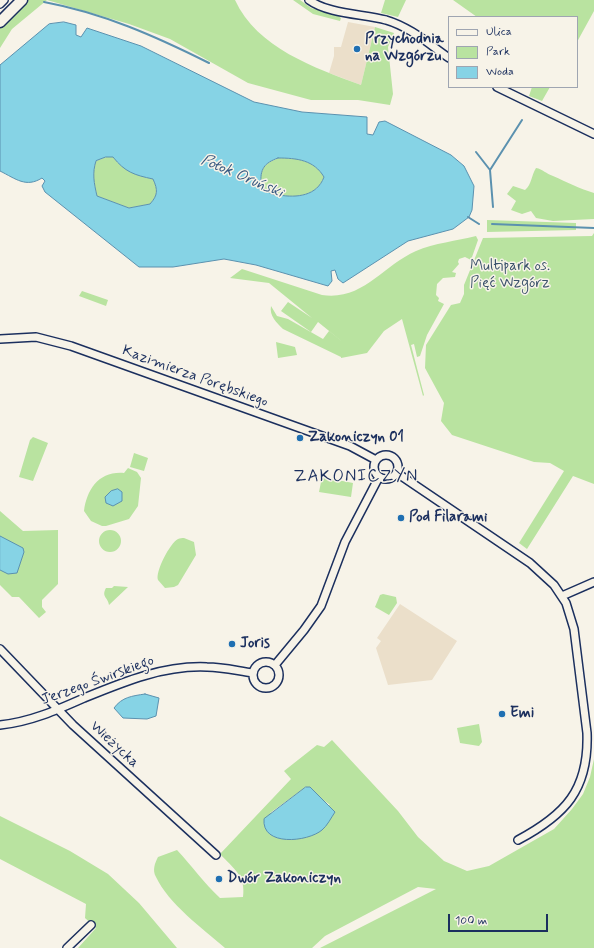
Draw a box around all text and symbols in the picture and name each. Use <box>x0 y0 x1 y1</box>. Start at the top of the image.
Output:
legend <box>448 16 578 88</box>
text: Ulica <box>486 24 512 40</box>
place label: Przychodnia na Wzgórzu <box>365 31 444 66</box>
marker: Przychodnia na Wzgórzu <box>352 44 362 54</box>
text: Park <box>486 44 510 60</box>
text: Woda <box>486 64 514 80</box>
water label: Potok Oruński <box>198 151 286 203</box>
park label: Multipark os. Pięć Wzgórz <box>470 258 550 293</box>
street label: Kazimierza Porębskiego <box>120 342 270 412</box>
place label: Zakoniczyn 01 <box>308 429 404 447</box>
marker: Zakoniczyn 01 <box>295 433 305 443</box>
district label: ZAKONICZYN <box>298 467 414 487</box>
place label: Pod Filarami <box>409 509 487 527</box>
marker: Pod Filarami <box>396 513 406 523</box>
place label: Joris <box>240 635 270 653</box>
marker: Joris <box>227 639 237 649</box>
street label: Jerzego Świrskiego <box>39 652 157 710</box>
place label: Emi <box>510 705 534 723</box>
marker: Emi <box>497 709 507 719</box>
street label: Wieżycka <box>86 718 142 772</box>
place label: Dwór Zakoniczyn <box>227 870 341 888</box>
marker: Dwór Zakoniczyn <box>214 874 224 884</box>
scale bar <box>450 906 550 932</box>
text: 100 m <box>455 913 487 929</box>

